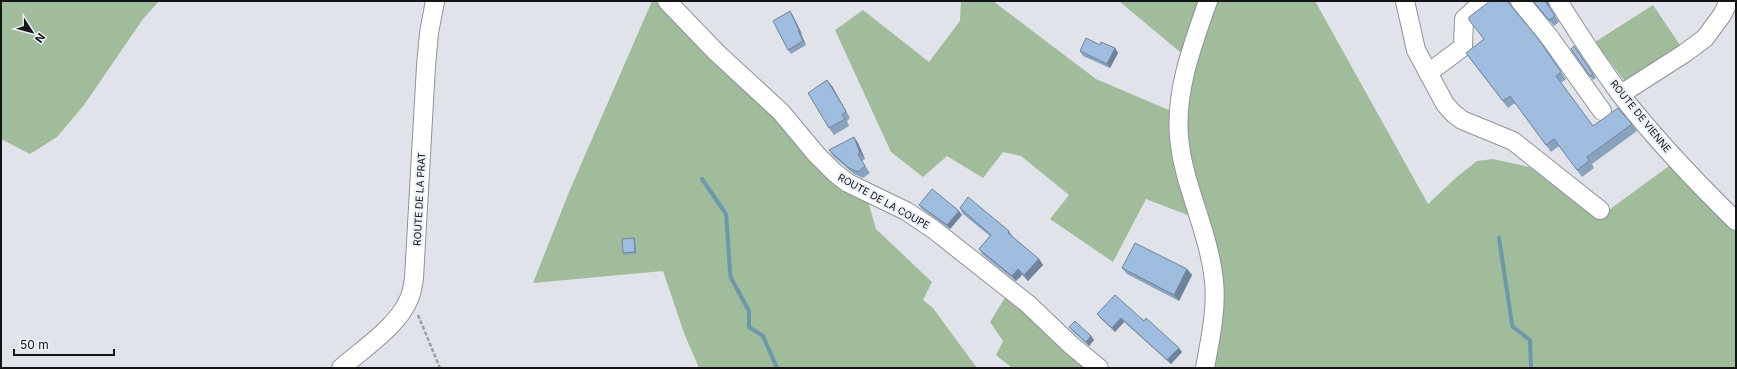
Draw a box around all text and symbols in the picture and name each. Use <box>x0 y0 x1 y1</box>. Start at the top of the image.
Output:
north arrow <box>12 12 52 52</box>
text: N <box>32 30 48 45</box>
street label: ROUTE DE VIENNE <box>1608 77 1674 155</box>
street label: ROUTE DE LA PRAT <box>411 152 427 246</box>
street label: ROUTE DE LA COUPE <box>836 171 932 231</box>
scale bar <box>14 331 114 357</box>
text: 50 m <box>20 337 49 352</box>

